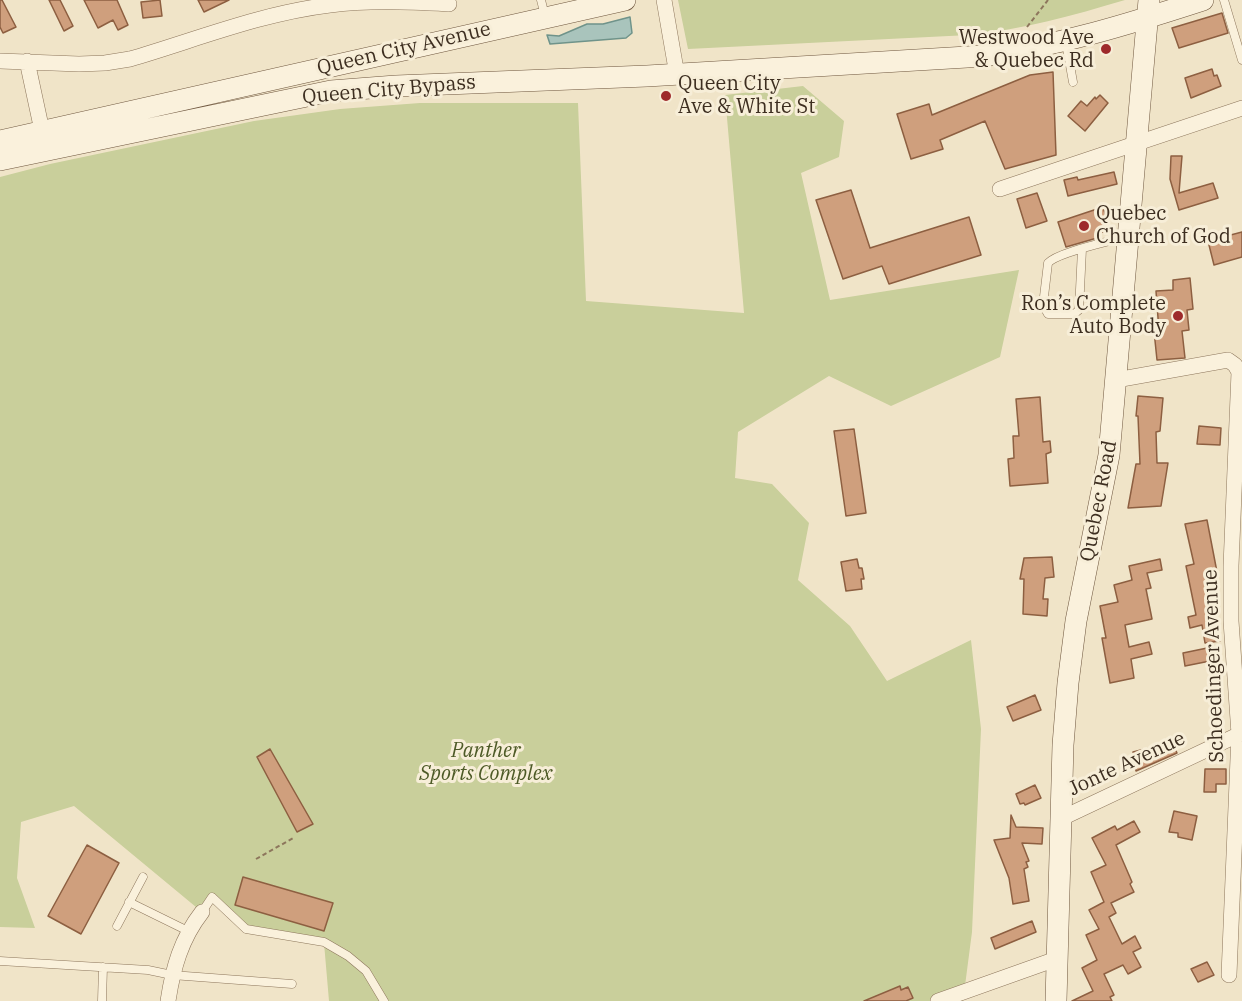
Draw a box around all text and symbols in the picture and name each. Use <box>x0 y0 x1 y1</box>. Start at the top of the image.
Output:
street label: Queen City Avenue <box>315 17 493 81</box>
place label: Westwood Ave & Quebec Rd <box>959 26 1094 73</box>
marker: Westwood Ave & Quebec Rd <box>1099 42 1113 56</box>
street label: Queen City Bypass <box>301 70 477 110</box>
place label: Queen City Ave & White St <box>678 72 815 119</box>
marker: Queen City Ave & White St <box>659 89 673 103</box>
place label: Quebec Church of God <box>1096 202 1231 249</box>
marker: Quebec Church of God <box>1077 219 1091 233</box>
place label: Ron’s Complete Auto Body <box>1021 292 1166 339</box>
marker: Ron’s Complete Auto Body <box>1171 309 1185 323</box>
street label: Quebec Road <box>1075 438 1123 564</box>
street label: Schoedinger Avenue <box>1199 569 1229 763</box>
street label: Jonte Avenue <box>1065 727 1189 801</box>
park label: Panther Sports Complex <box>419 739 553 786</box>

